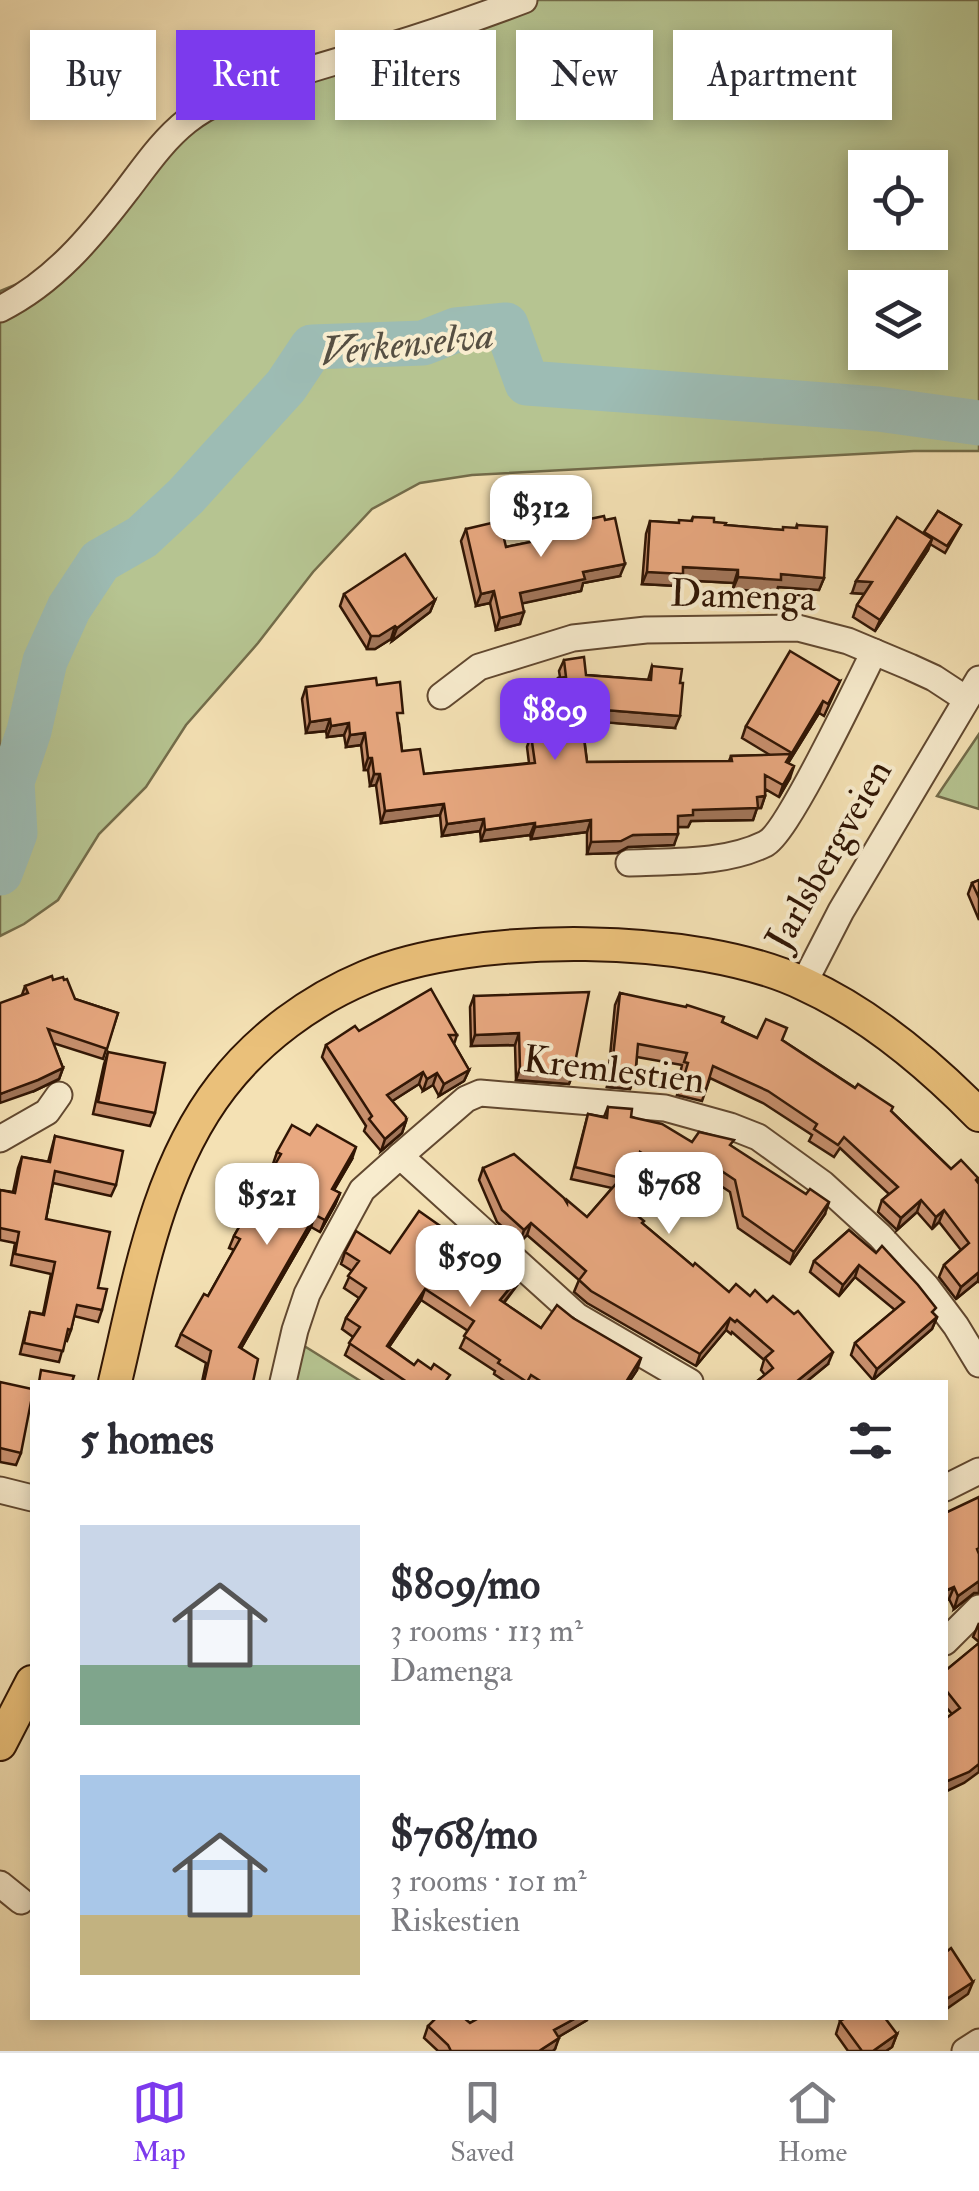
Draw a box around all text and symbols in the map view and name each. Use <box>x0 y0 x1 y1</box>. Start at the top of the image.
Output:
chip: Buy <box>30 30 156 120</box>
chip: Rent <box>176 30 315 120</box>
chip: Filters <box>335 30 496 120</box>
chip: New <box>516 30 653 120</box>
chip: Apartment <box>673 30 892 120</box>
map controls <box>848 150 948 370</box>
button: locate <box>848 150 948 250</box>
button: layers <box>848 270 948 370</box>
water label: Verkenselva <box>318 310 496 378</box>
pin: $312 <box>482 475 600 560</box>
text: $312 <box>512 487 570 527</box>
street label: Damenga <box>669 569 817 623</box>
pin: $809 <box>496 678 614 763</box>
text: $809 <box>522 690 588 730</box>
street label: Jarlsbergveien <box>755 751 903 960</box>
street label: Kremlestien <box>521 1035 707 1105</box>
pin: $768 <box>610 1152 728 1237</box>
pin: $521 <box>208 1163 326 1248</box>
text: $768 <box>637 1164 701 1204</box>
text: $521 <box>237 1175 297 1215</box>
pin: $509 <box>411 1225 529 1310</box>
text: $509 <box>438 1237 502 1277</box>
icon: filters <box>843 1413 898 1468</box>
text: 5 homes <box>80 1414 214 1466</box>
text: $809/mo <box>390 1559 540 1611</box>
icon: home <box>160 1565 280 1685</box>
text: 3 rooms · 113 m² <box>390 1611 583 1651</box>
text: Damenga <box>390 1651 513 1691</box>
text: $768/mo <box>390 1809 538 1861</box>
icon: home <box>160 1815 280 1935</box>
text: 3 rooms · 101 m² <box>390 1861 587 1901</box>
text: Riskestien <box>390 1901 520 1941</box>
tab: Map <box>132 2075 187 2170</box>
tab: Saved <box>450 2075 514 2170</box>
tab: Home <box>778 2075 847 2170</box>

